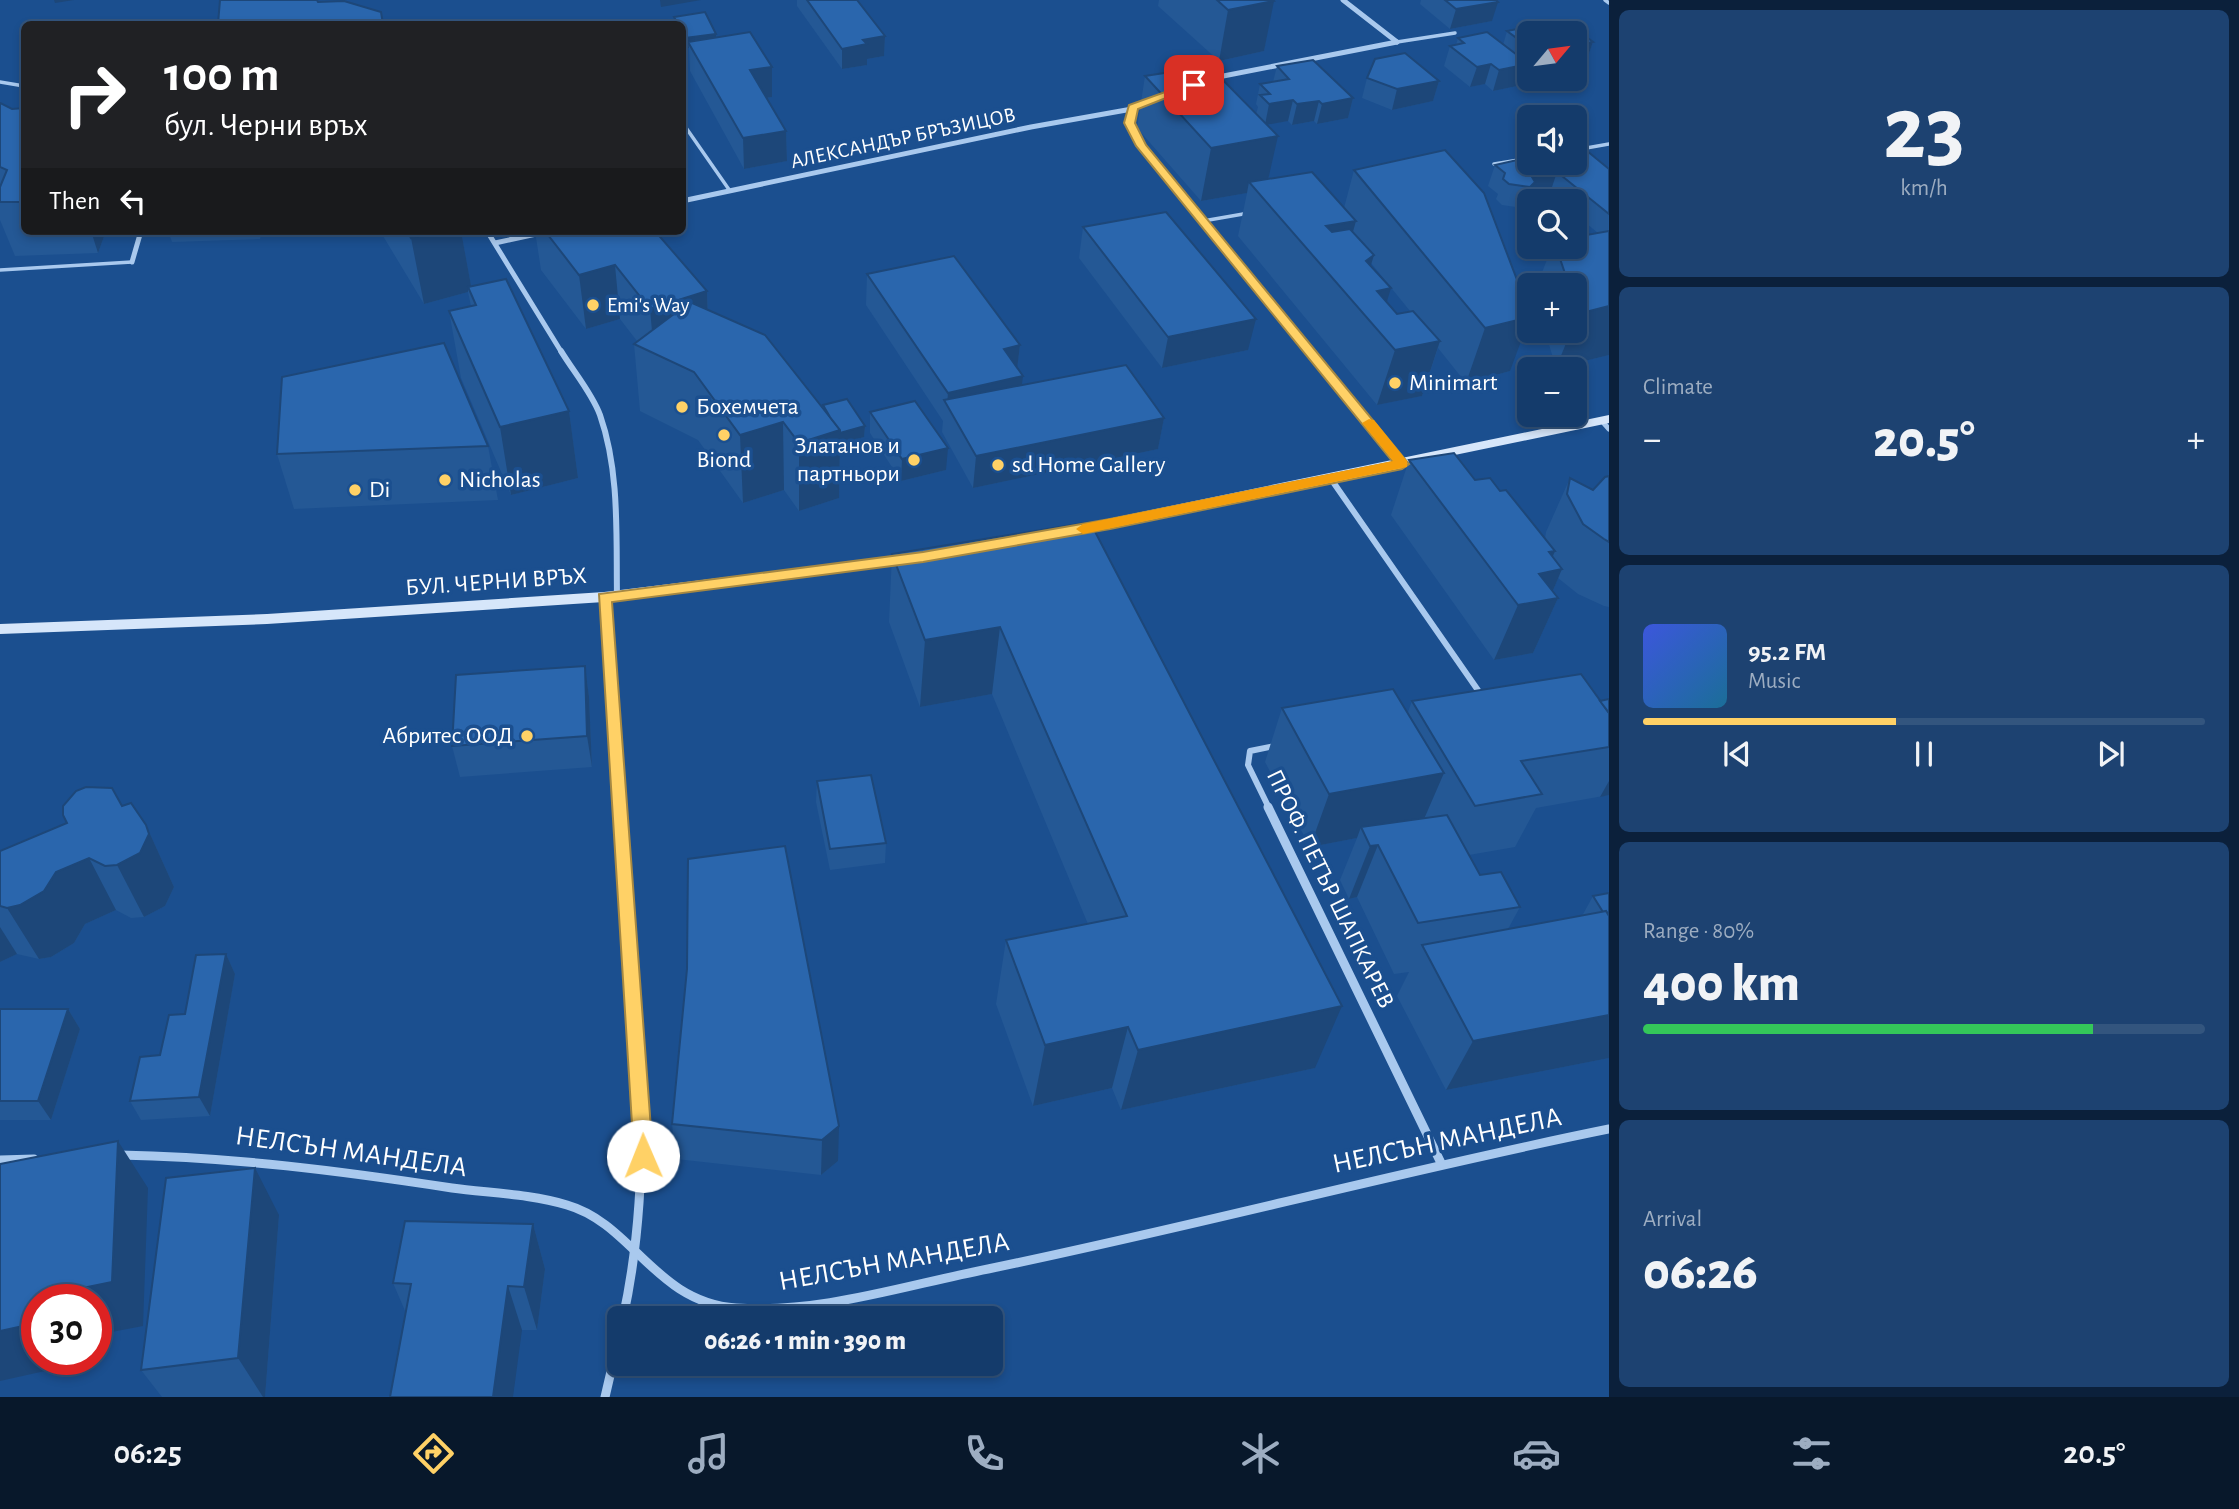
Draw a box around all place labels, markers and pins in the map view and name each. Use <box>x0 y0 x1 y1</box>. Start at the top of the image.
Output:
pin <box>1164 55 1224 115</box>
place label: Emi's Way <box>607 295 690 316</box>
marker: Emi's Way <box>585 297 601 313</box>
place label: Minimart <box>1409 371 1498 395</box>
marker: Minimart <box>1387 375 1403 391</box>
place label: Бохемчета <box>696 395 799 419</box>
marker: Бохемчета <box>674 399 690 415</box>
marker: Biond <box>716 427 732 443</box>
place label: Златанов и партньори <box>794 434 900 486</box>
place label: Biond <box>696 448 752 472</box>
marker: Златанов и партньори <box>906 452 922 468</box>
place label: sd Home Gallery <box>1012 453 1165 477</box>
marker: sd Home Gallery <box>990 457 1006 473</box>
place label: Nicholas <box>459 468 541 492</box>
marker: Nicholas <box>437 472 453 488</box>
place label: Di <box>369 478 390 502</box>
marker: Di <box>347 482 363 498</box>
place label: Абритес ООД <box>382 724 513 748</box>
marker: Абритес ООД <box>519 728 535 744</box>

